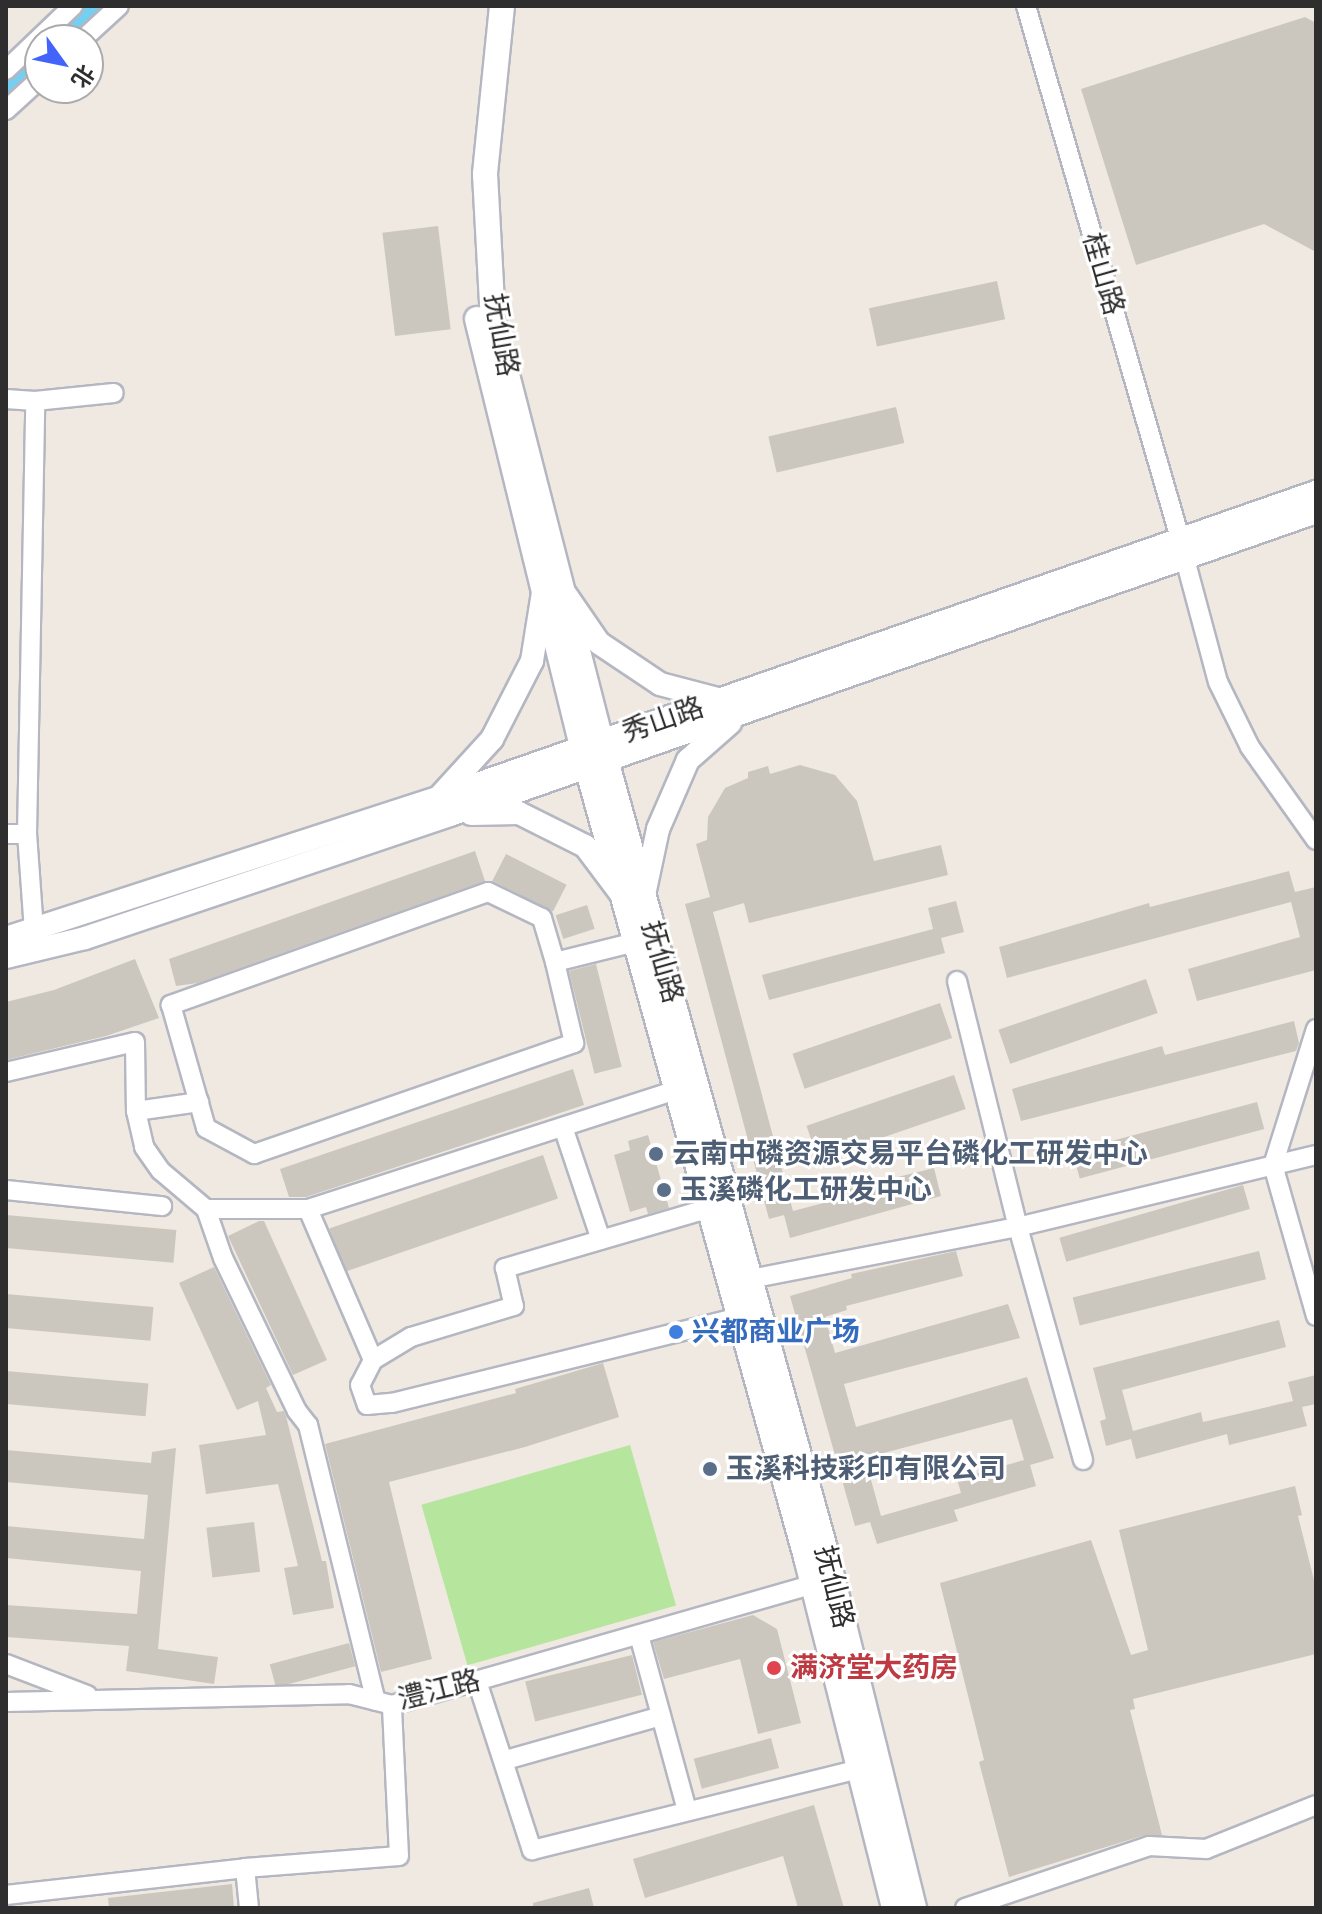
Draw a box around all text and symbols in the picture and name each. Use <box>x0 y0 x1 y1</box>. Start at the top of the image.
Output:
north arrow <box>24 24 104 104</box>
text: 北 <box>64 59 101 93</box>
street label: 桂山路 <box>1075 229 1131 319</box>
street label: 抚仙路 <box>477 291 525 379</box>
street label: 秀山路 <box>618 690 708 750</box>
street label: 抚仙路 <box>634 917 690 1007</box>
place label: 云南中磷资源交易平台磷化工研发中心 <box>672 1137 1148 1171</box>
marker: 云南中磷资源交易平台磷化工研发中心 <box>647 1145 665 1163</box>
place label: 玉溪磷化工研发中心 <box>680 1173 932 1207</box>
marker: 玉溪磷化工研发中心 <box>655 1181 673 1199</box>
place label: 兴都商业广场 <box>692 1315 860 1349</box>
marker: 兴都商业广场 <box>667 1323 685 1341</box>
place label: 玉溪科技彩印有限公司 <box>726 1452 1006 1486</box>
marker: 玉溪科技彩印有限公司 <box>701 1460 719 1478</box>
street label: 抚仙路 <box>808 1542 860 1632</box>
place label: 满济堂大药房 <box>790 1651 958 1685</box>
marker: 满济堂大药房 <box>765 1659 783 1677</box>
street label: 澧江路 <box>394 1664 484 1716</box>

